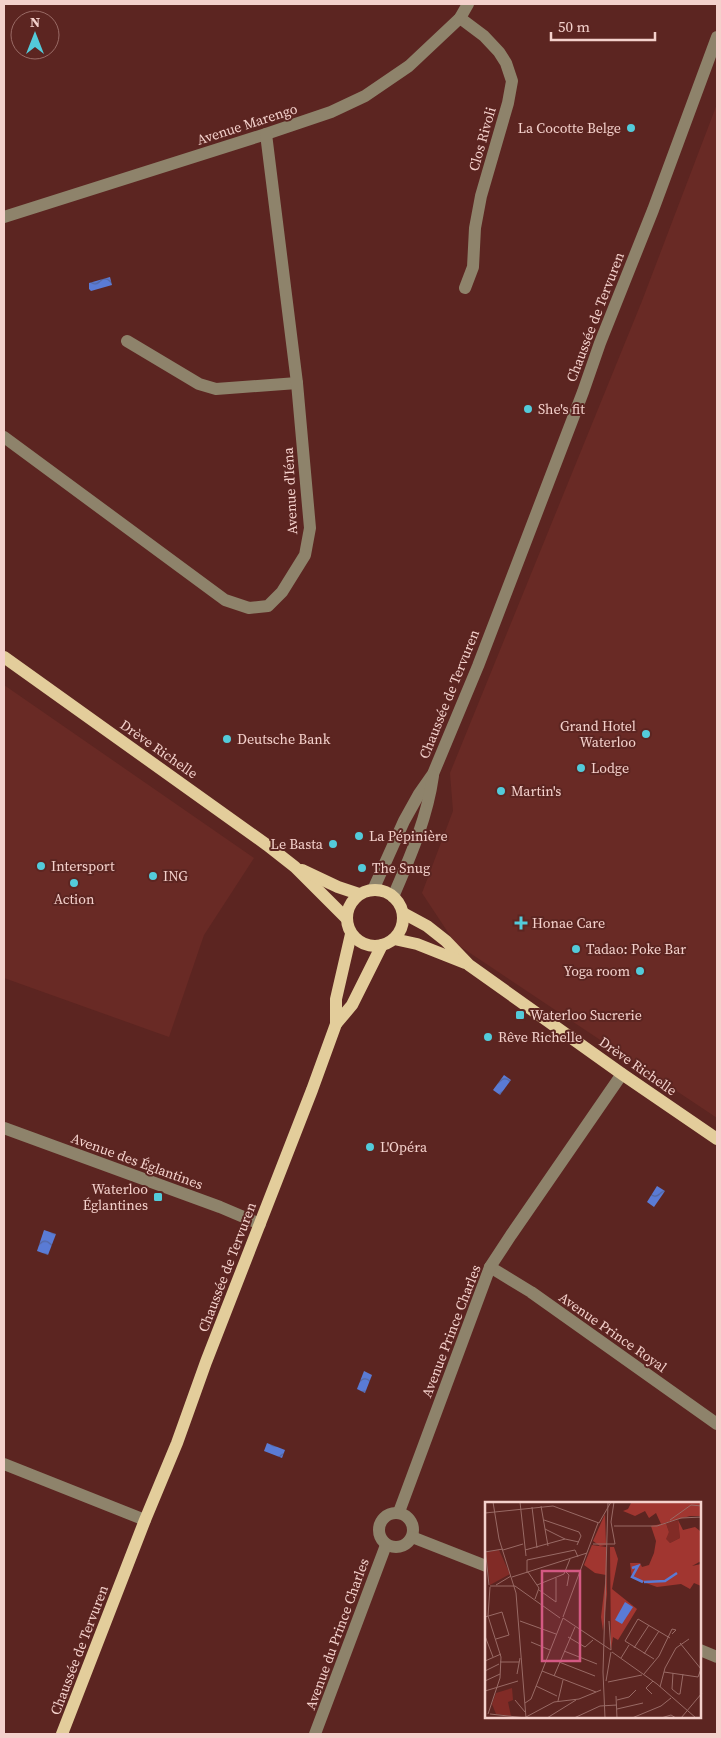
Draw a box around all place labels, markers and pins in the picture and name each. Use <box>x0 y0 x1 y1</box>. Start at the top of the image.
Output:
place label: La Cocotte Belge <box>518 118 621 138</box>
marker: La Cocotte Belge <box>625 122 637 134</box>
place label: She's fit <box>538 399 585 419</box>
marker: She's fit <box>522 403 534 415</box>
place label: Grand Hotel Waterloo <box>560 716 636 752</box>
marker: Grand Hotel Waterloo <box>640 728 652 740</box>
place label: Deutsche Bank <box>237 729 331 749</box>
marker: Deutsche Bank <box>221 733 233 745</box>
place label: Lodge <box>591 758 629 778</box>
marker: Lodge <box>575 762 587 774</box>
place label: Martin's <box>511 781 561 801</box>
marker: Martin's <box>495 785 507 797</box>
place label: La Pépinière <box>369 826 448 846</box>
marker: La Pépinière <box>353 830 365 842</box>
place label: Le Basta <box>271 834 324 854</box>
marker: Le Basta <box>327 838 339 850</box>
place label: Intersport <box>51 856 115 876</box>
place label: The Snug <box>372 858 430 878</box>
marker: Intersport <box>35 860 47 872</box>
marker: The Snug <box>356 862 368 874</box>
place label: ING <box>163 866 188 886</box>
marker: ING <box>147 870 159 882</box>
marker: Action <box>68 877 80 889</box>
place label: Action <box>54 889 95 909</box>
place label: Honae Care <box>532 913 605 933</box>
marker: Honae Care <box>514 916 528 930</box>
place label: Tadao: Poke Bar <box>586 939 686 959</box>
marker: Tadao: Poke Bar <box>570 943 582 955</box>
place label: Yoga room <box>564 961 630 981</box>
marker: Yoga room <box>634 965 646 977</box>
place label: Waterloo Sucrerie <box>530 1005 642 1025</box>
marker: Waterloo Sucrerie <box>514 1009 526 1021</box>
place label: Rêve Richelle <box>498 1027 582 1047</box>
marker: Rêve Richelle <box>482 1031 494 1043</box>
place label: L'Opéra <box>380 1137 428 1157</box>
marker: L'Opéra <box>364 1141 376 1153</box>
place label: Waterloo Églantines <box>83 1179 148 1215</box>
marker: Waterloo Églantines <box>152 1191 164 1203</box>

